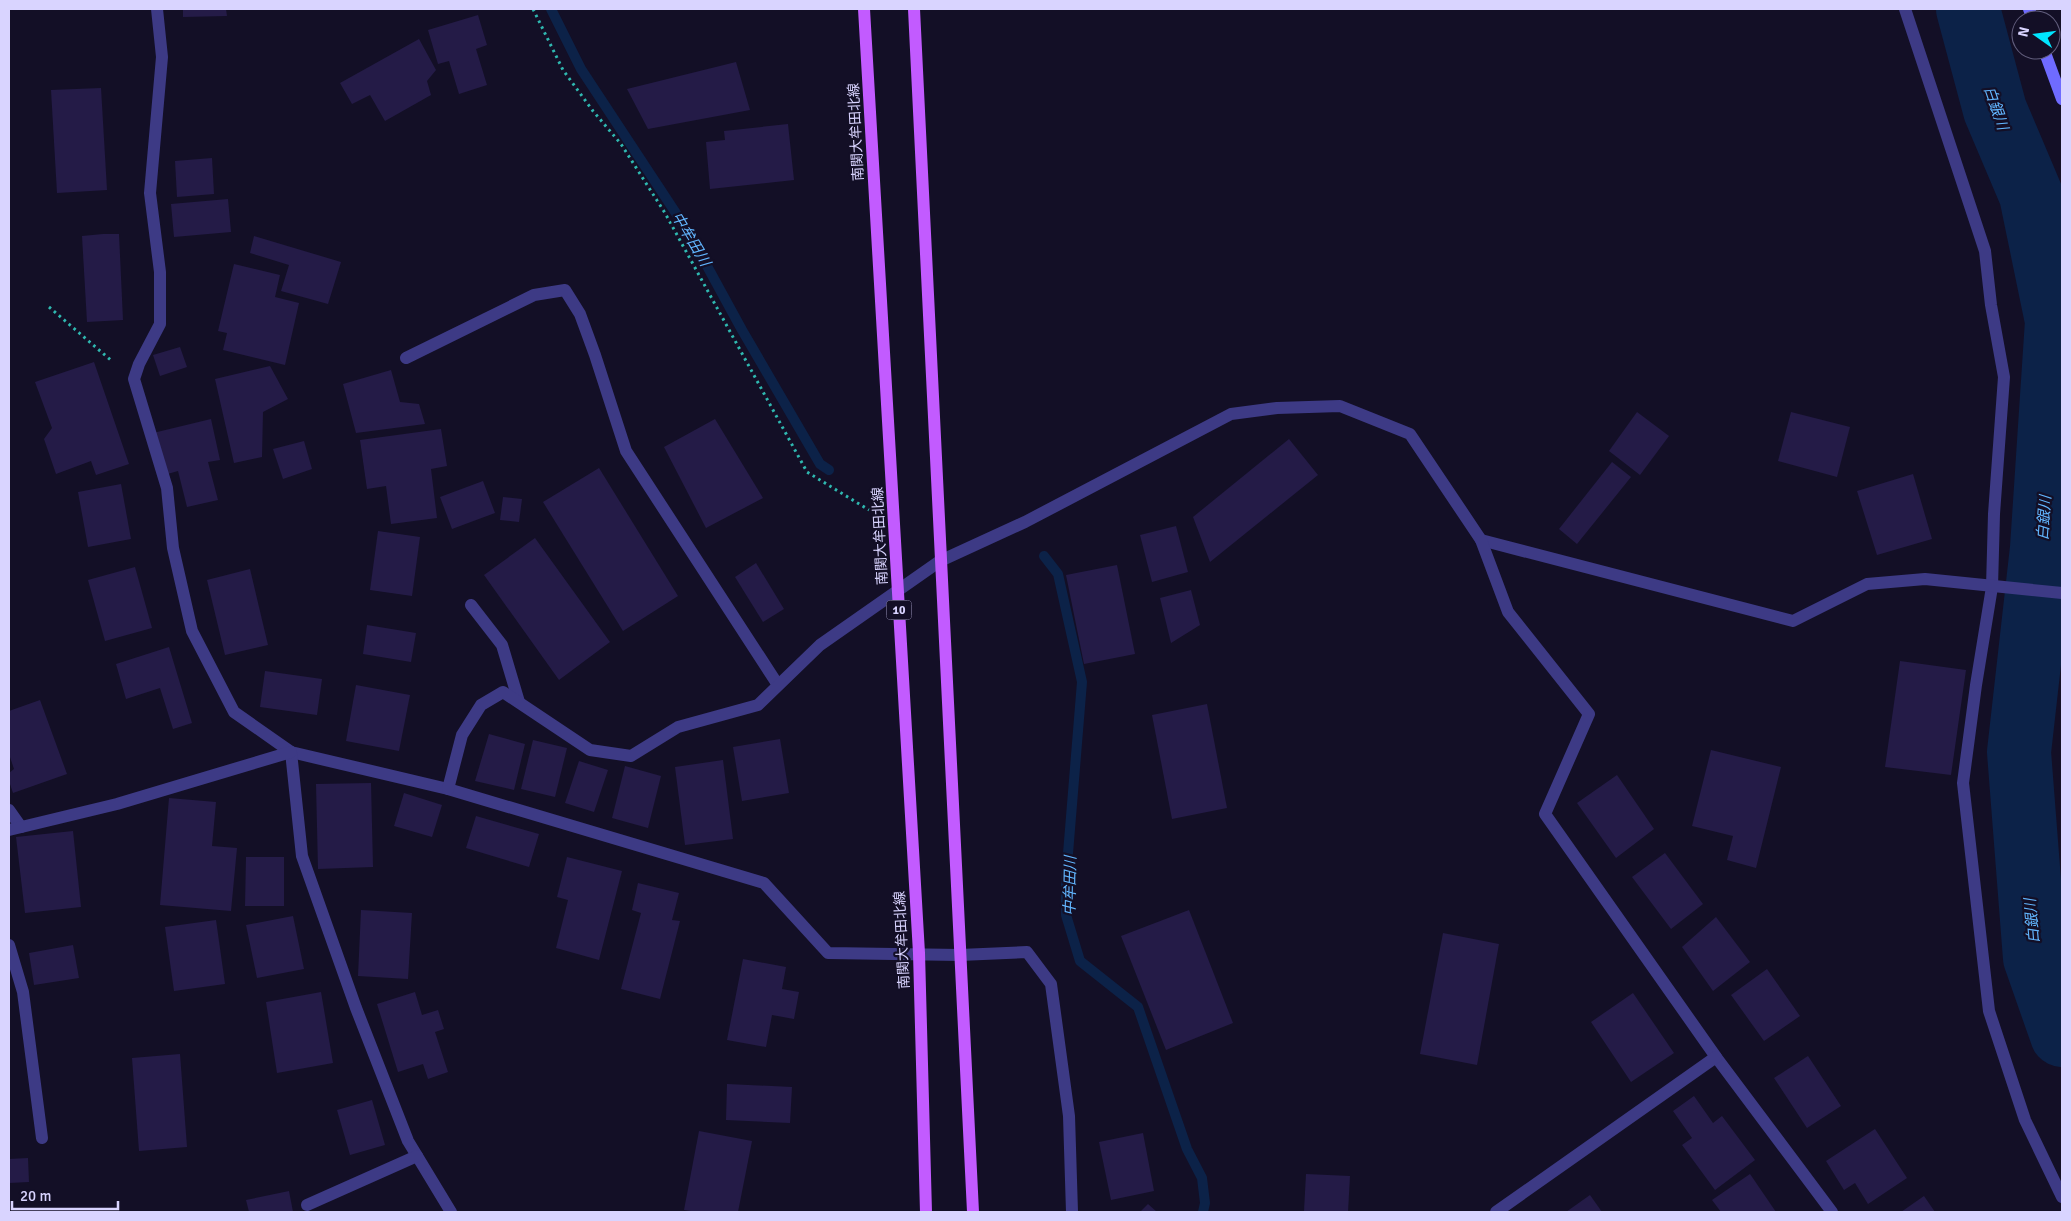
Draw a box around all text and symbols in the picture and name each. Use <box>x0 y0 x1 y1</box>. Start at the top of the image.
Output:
north arrow <box>2011 10 2061 60</box>
text: N <box>2014 25 2033 39</box>
street label: 南関大牟田北線 <box>845 83 867 181</box>
water label: 白銀川 <box>1980 84 2012 134</box>
water label: 中牟田川 <box>668 209 715 271</box>
street label: 南関大牟田北線 <box>869 487 891 585</box>
water label: 白銀川 <box>2033 493 2055 541</box>
road number: 10 <box>886 600 912 620</box>
water label: 中牟田川 <box>1060 854 1080 916</box>
street label: 南関大牟田北線 <box>891 891 913 989</box>
water label: 白銀川 <box>2021 896 2043 944</box>
scale bar <box>12 1178 119 1210</box>
text: 20 m <box>20 1187 51 1205</box>

